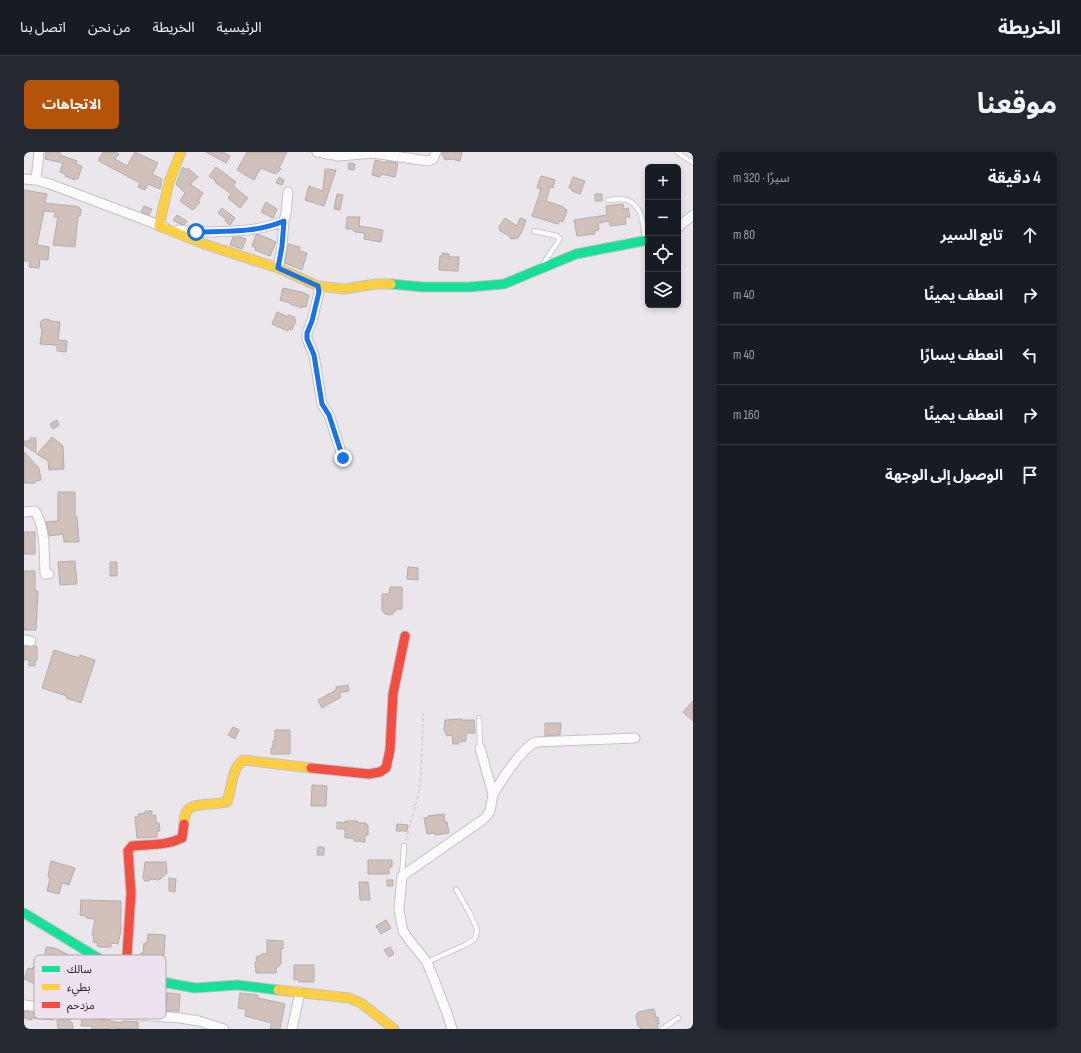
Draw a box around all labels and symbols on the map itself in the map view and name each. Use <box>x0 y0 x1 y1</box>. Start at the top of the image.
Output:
route start <box>187 223 205 241</box>
route end <box>334 449 352 467</box>
legend <box>34 955 166 1019</box>
text: سالك <box>67 963 92 976</box>
text: بطيء <box>67 981 90 997</box>
text: مزدحم <box>67 999 95 1014</box>

